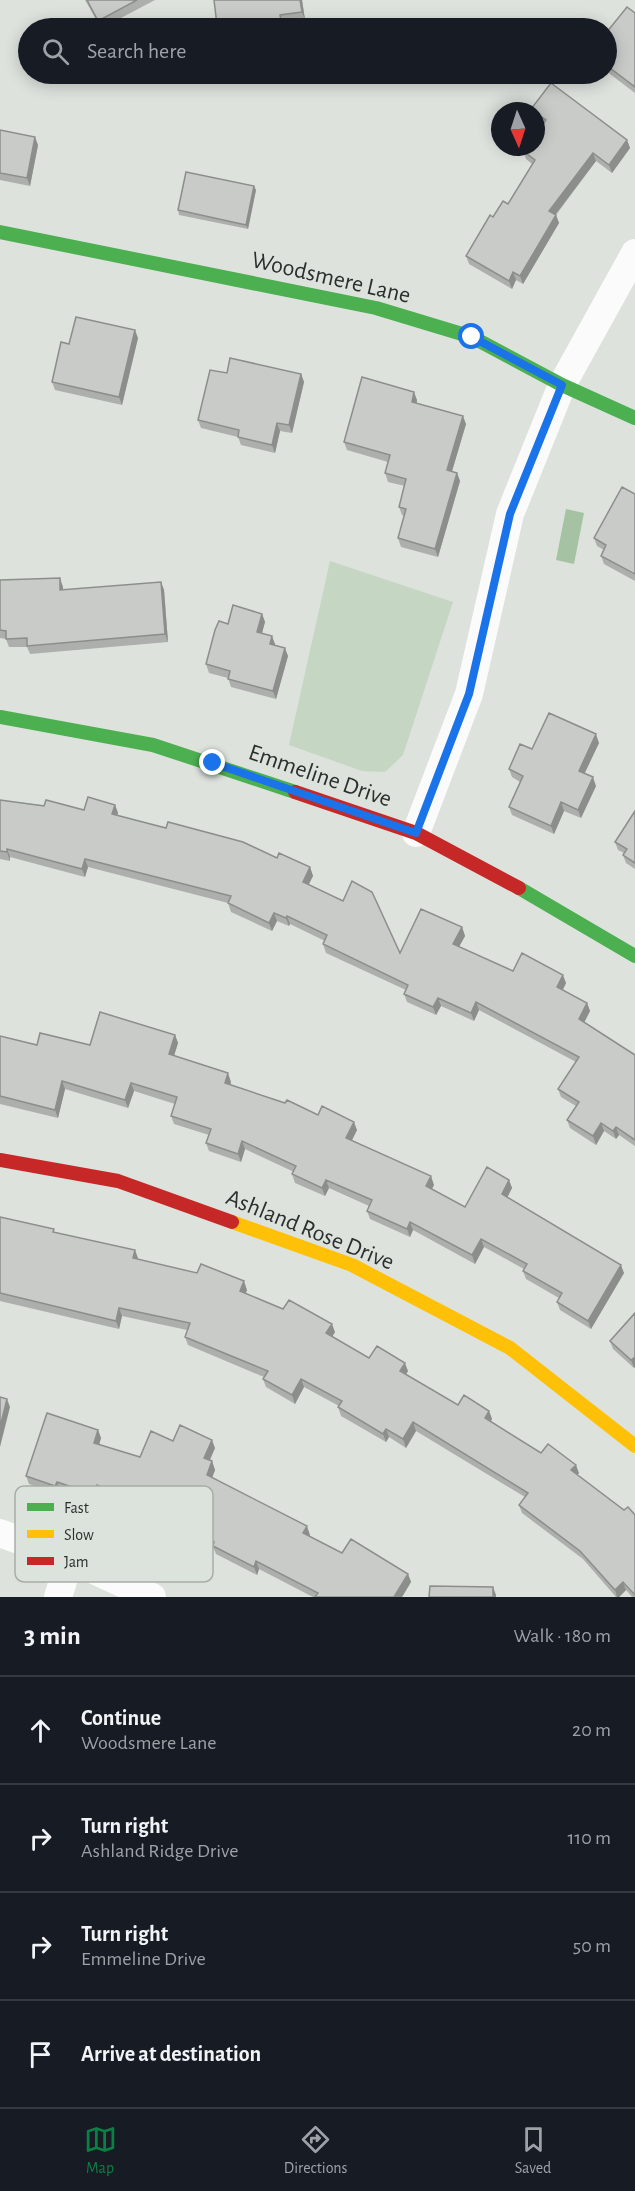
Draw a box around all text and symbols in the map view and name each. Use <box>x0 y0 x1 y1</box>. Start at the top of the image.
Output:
search box <box>18 18 617 84</box>
icon: search <box>39 35 72 68</box>
text: Search here <box>87 40 186 62</box>
north arrow <box>491 102 545 156</box>
street label: Woodsmere Lane <box>249 248 413 308</box>
route start <box>458 323 484 349</box>
street label: Emmeline Drive <box>245 740 395 812</box>
route end <box>199 749 225 775</box>
street label: Ashland Rose Drive <box>223 1185 397 1275</box>
legend <box>15 1486 213 1582</box>
text: Fast <box>64 1500 89 1516</box>
text: Slow <box>64 1527 94 1543</box>
text: Jam <box>64 1554 89 1570</box>
text: 3 min <box>24 1623 81 1649</box>
text: Walk · 180 m <box>514 1626 611 1646</box>
text: Continue <box>81 1707 161 1729</box>
icon: ahead <box>24 1714 57 1747</box>
text: 20 m <box>572 1720 611 1740</box>
text: Woodsmere Lane <box>81 1733 216 1753</box>
text: Turn right <box>81 1815 168 1837</box>
icon: right <box>24 1822 57 1855</box>
text: 110 m <box>567 1828 611 1848</box>
text: Ashland Ridge Drive <box>81 1841 238 1861</box>
text: Turn right <box>81 1923 168 1945</box>
icon: right <box>24 1930 57 1963</box>
text: 50 m <box>573 1936 611 1956</box>
text: Emmeline Drive <box>81 1949 206 1969</box>
icon: arrive <box>24 2038 57 2071</box>
text: Arrive at destination <box>81 2043 261 2065</box>
tab: Map <box>84 2123 117 2178</box>
tab: Directions <box>284 2123 348 2178</box>
tab: Saved <box>515 2123 551 2178</box>

